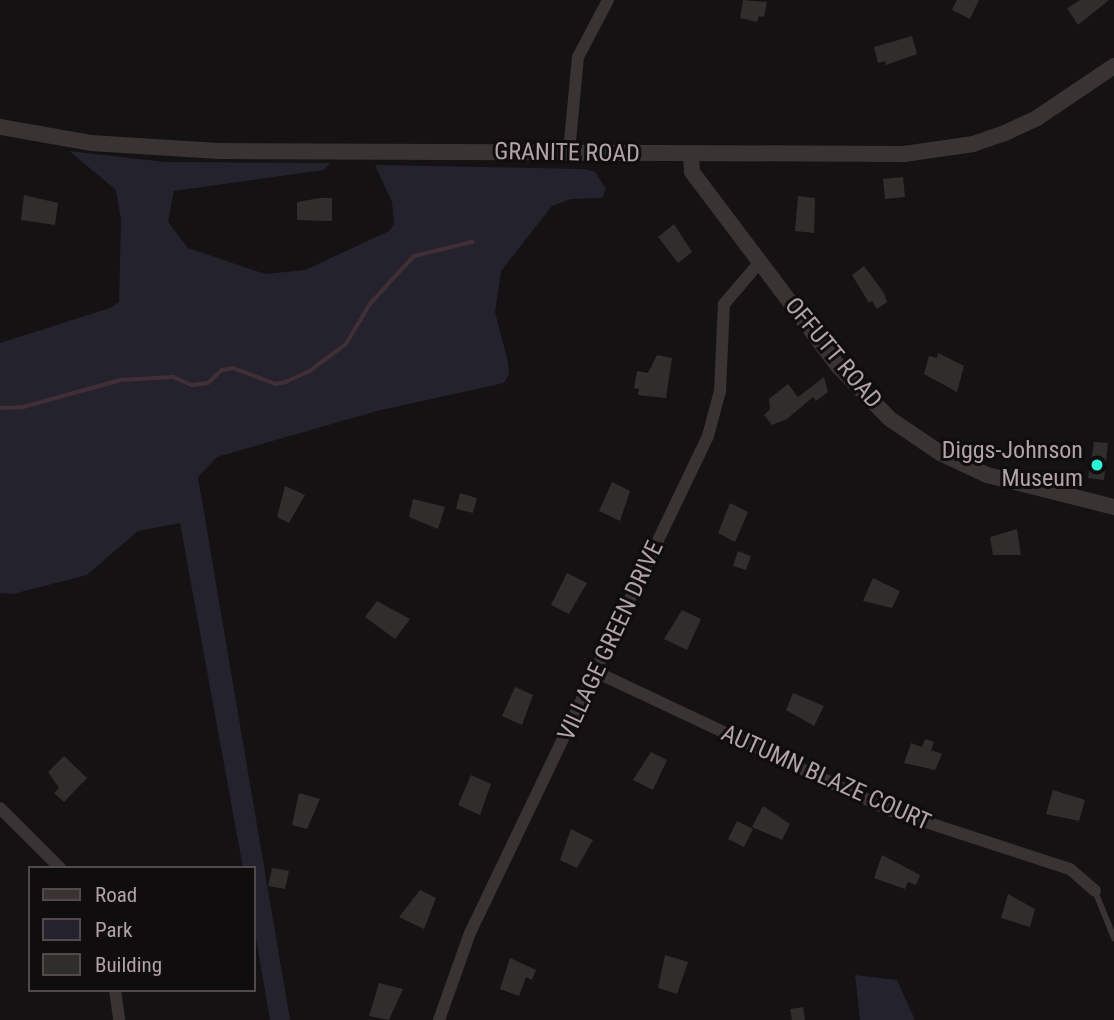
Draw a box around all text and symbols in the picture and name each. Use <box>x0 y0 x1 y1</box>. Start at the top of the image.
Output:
street label: GRANITE ROAD <box>494 137 640 169</box>
street label: OFFUTT ROAD <box>778 292 888 414</box>
place label: Diggs-Johnson Museum <box>942 437 1083 493</box>
marker: Diggs-Johnson Museum <box>1089 457 1105 473</box>
street label: VILLAGE GREEN DRIVE <box>552 537 670 745</box>
street label: AUTUMN BLAZE COURT <box>717 719 935 837</box>
legend <box>28 866 256 992</box>
text: Road <box>95 883 137 907</box>
text: Park <box>95 918 132 942</box>
text: Building <box>95 953 162 977</box>

